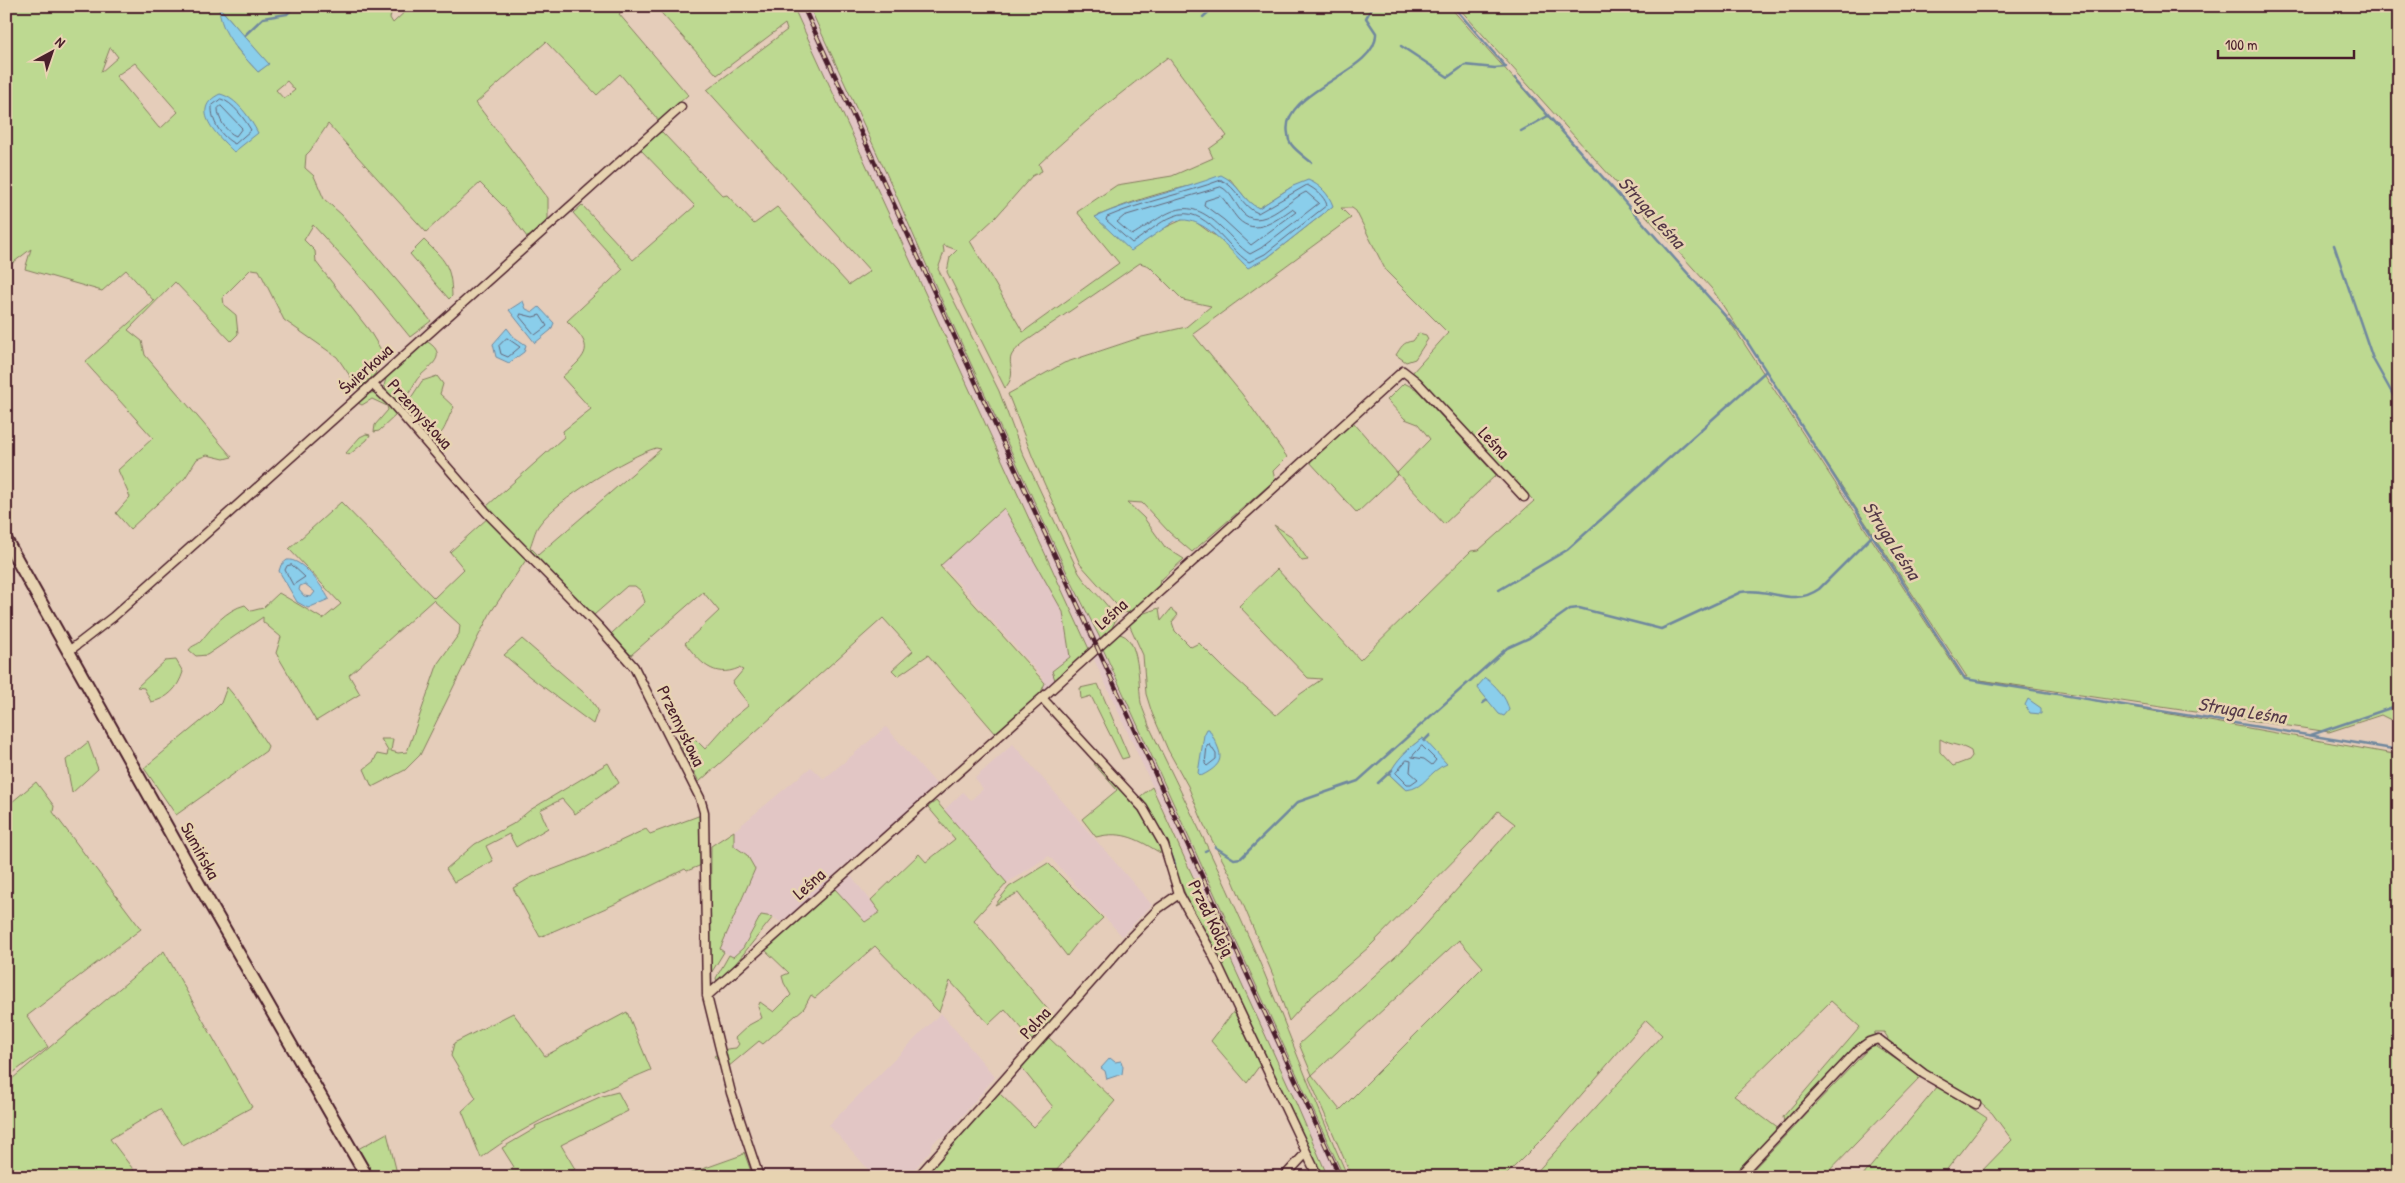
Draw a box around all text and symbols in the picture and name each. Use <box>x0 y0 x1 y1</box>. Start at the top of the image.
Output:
north arrow <box>28 28 78 78</box>
scale bar <box>2218 28 2354 60</box>
text: N <box>52 32 70 52</box>
text: 100 m <box>2225 34 2258 55</box>
water label: Struga Leśna <box>1613 170 1693 255</box>
street label: Świerkowa <box>333 338 398 400</box>
street label: Przemysłowa <box>382 373 459 454</box>
street label: Leśna <box>1473 421 1516 464</box>
water label: Struga Leśna <box>1857 496 1928 586</box>
street label: Leśna <box>1089 592 1132 635</box>
street label: Przemysłowa <box>651 681 712 770</box>
water label: Struga Leśna <box>2196 690 2290 730</box>
street label: Sumińska <box>175 818 226 884</box>
street label: Leśna <box>787 862 830 905</box>
street label: Przed Koleją <box>1182 876 1241 962</box>
street label: Polna <box>1013 1001 1056 1044</box>

